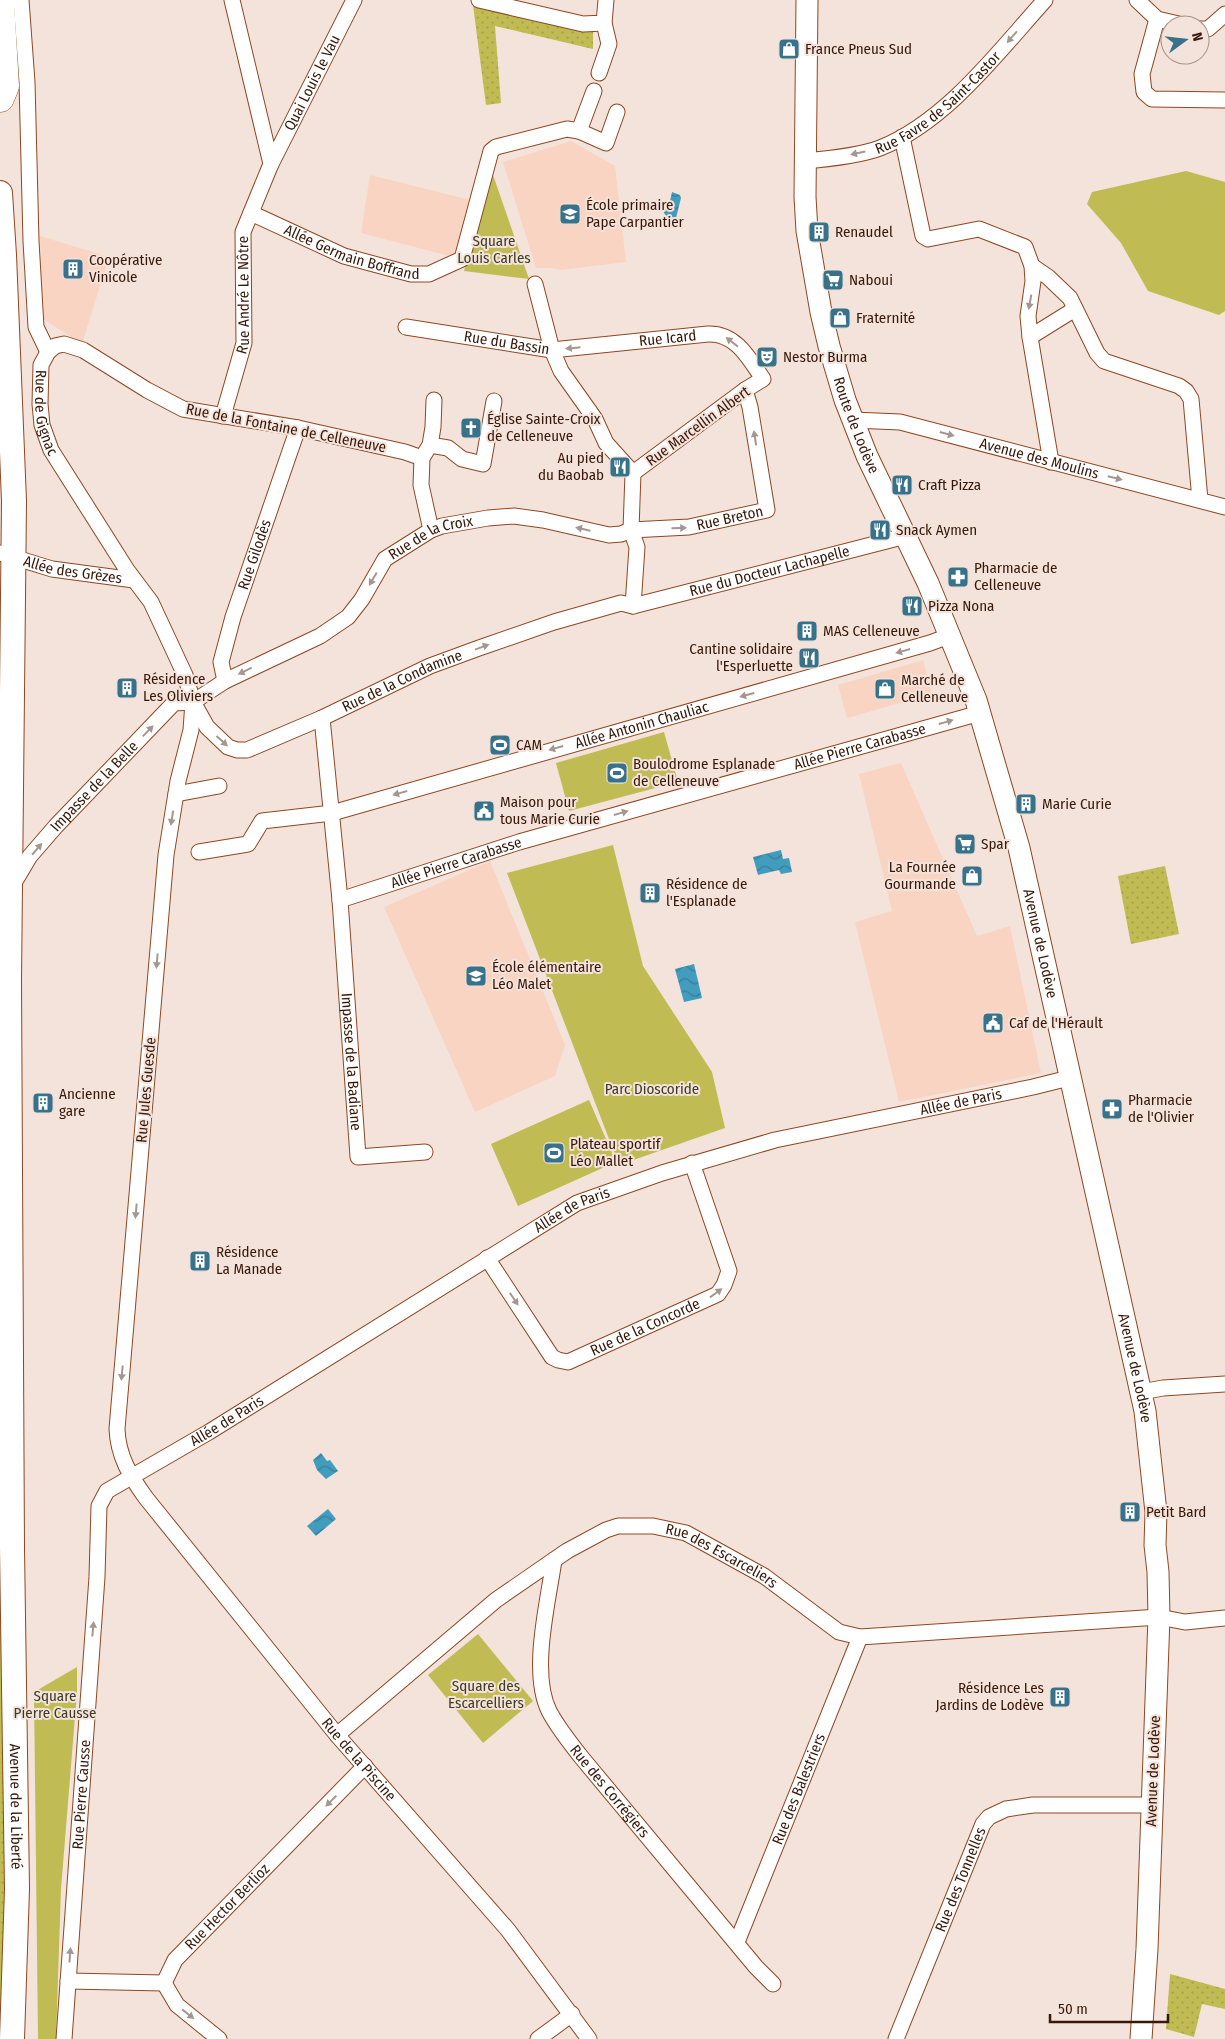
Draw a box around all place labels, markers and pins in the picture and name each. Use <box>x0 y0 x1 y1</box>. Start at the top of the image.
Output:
shop icon: France Pneus Sud <box>777 37 801 61</box>
place label: France Pneus Sud <box>805 40 912 58</box>
place label: École primaire Pape Carpantier <box>586 196 685 231</box>
school or university icon: École primaire Pape Carpantier <box>558 202 582 226</box>
building icon: Renaudel <box>807 220 831 244</box>
place label: Renaudel <box>835 223 893 241</box>
place label: Coopérative Vinicole <box>89 251 162 286</box>
building icon: Coopérative Vinicole <box>61 257 85 281</box>
supermarket icon: Naboui <box>821 268 845 292</box>
place label: Naboui <box>849 271 893 289</box>
shop icon: Fraternité <box>828 306 852 330</box>
place label: Fraternité <box>856 309 915 327</box>
theatre icon: Nestor Burma <box>755 345 779 369</box>
place label: Nestor Burma <box>783 348 867 366</box>
place label: Église Sainte-Croix de Celleneuve <box>487 410 601 445</box>
church icon: Église Sainte-Croix de Celleneuve <box>459 416 483 440</box>
place label: Au pied du Baobab <box>538 449 604 484</box>
restaurant icon: Au pied du Baobab <box>608 455 632 479</box>
restaurant icon: Craft Pizza <box>890 473 914 497</box>
place label: Craft Pizza <box>918 476 981 494</box>
restaurant icon: Snack Aymen <box>868 518 892 542</box>
place label: Snack Aymen <box>896 521 977 539</box>
place label: Pharmacie de Celleneuve <box>974 559 1058 594</box>
pharmacy icon: Pharmacie de Celleneuve <box>946 565 970 589</box>
restaurant icon: Pizza Nona <box>900 594 924 618</box>
place label: Pizza Nona <box>928 597 994 615</box>
building icon: MAS Celleneuve <box>795 619 819 643</box>
place label: MAS Celleneuve <box>823 622 920 640</box>
place label: Cantine solidaire l'Esperluette <box>689 640 793 675</box>
restaurant icon: Cantine solidaire l'Esperluette <box>797 646 821 670</box>
place label: Résidence Les Oliviers <box>143 670 213 705</box>
place label: Marché de Celleneuve <box>901 671 968 706</box>
building icon: Résidence Les Oliviers <box>115 676 139 700</box>
shop icon: Marché de Celleneuve <box>873 677 897 701</box>
sports icon: CAM <box>488 733 512 757</box>
place label: CAM <box>516 736 542 754</box>
place label: Boulodrome Esplanade de Celleneuve <box>633 755 775 790</box>
sports icon: Boulodrome Esplanade de Celleneuve <box>605 761 629 785</box>
building icon: Marie Curie <box>1014 792 1038 816</box>
place label: Maison pour tous Marie Curie <box>500 793 600 828</box>
place label: Marie Curie <box>1042 795 1112 813</box>
public building icon: Maison pour tous Marie Curie <box>472 799 496 823</box>
supermarket icon: Spar <box>953 832 977 856</box>
place label: Spar <box>981 835 1010 853</box>
place label: La Fournée Gourmande <box>884 858 956 893</box>
shop icon: La Fournée Gourmande <box>960 864 984 888</box>
place label: Résidence de l'Esplanade <box>666 875 747 910</box>
building icon: Résidence de l'Esplanade <box>638 881 662 905</box>
place label: École élémentaire Léo Malet <box>492 958 601 993</box>
school or university icon: École élémentaire Léo Malet <box>464 964 488 988</box>
public building icon: Caf de l'Hérault <box>981 1011 1005 1035</box>
place label: Caf de l'Hérault <box>1009 1014 1103 1032</box>
place label: Ancienne gare <box>59 1085 116 1120</box>
building icon: Ancienne gare <box>31 1091 55 1115</box>
place label: Pharmacie de l'Olivier <box>1128 1091 1195 1126</box>
pharmacy icon: Pharmacie de l'Olivier <box>1100 1097 1124 1121</box>
place label: Plateau sportif Léo Mallet <box>570 1135 662 1170</box>
sports icon: Plateau sportif Léo Mallet <box>542 1141 566 1165</box>
place label: Résidence La Manade <box>216 1243 282 1278</box>
building icon: Résidence La Manade <box>188 1249 212 1273</box>
building icon: Petit Bard <box>1118 1500 1142 1524</box>
place label: Petit Bard <box>1146 1503 1206 1521</box>
place label: Résidence Les Jardins de Lodève <box>935 1679 1044 1714</box>
building icon: Résidence Les Jardins de Lodève <box>1048 1685 1072 1709</box>

